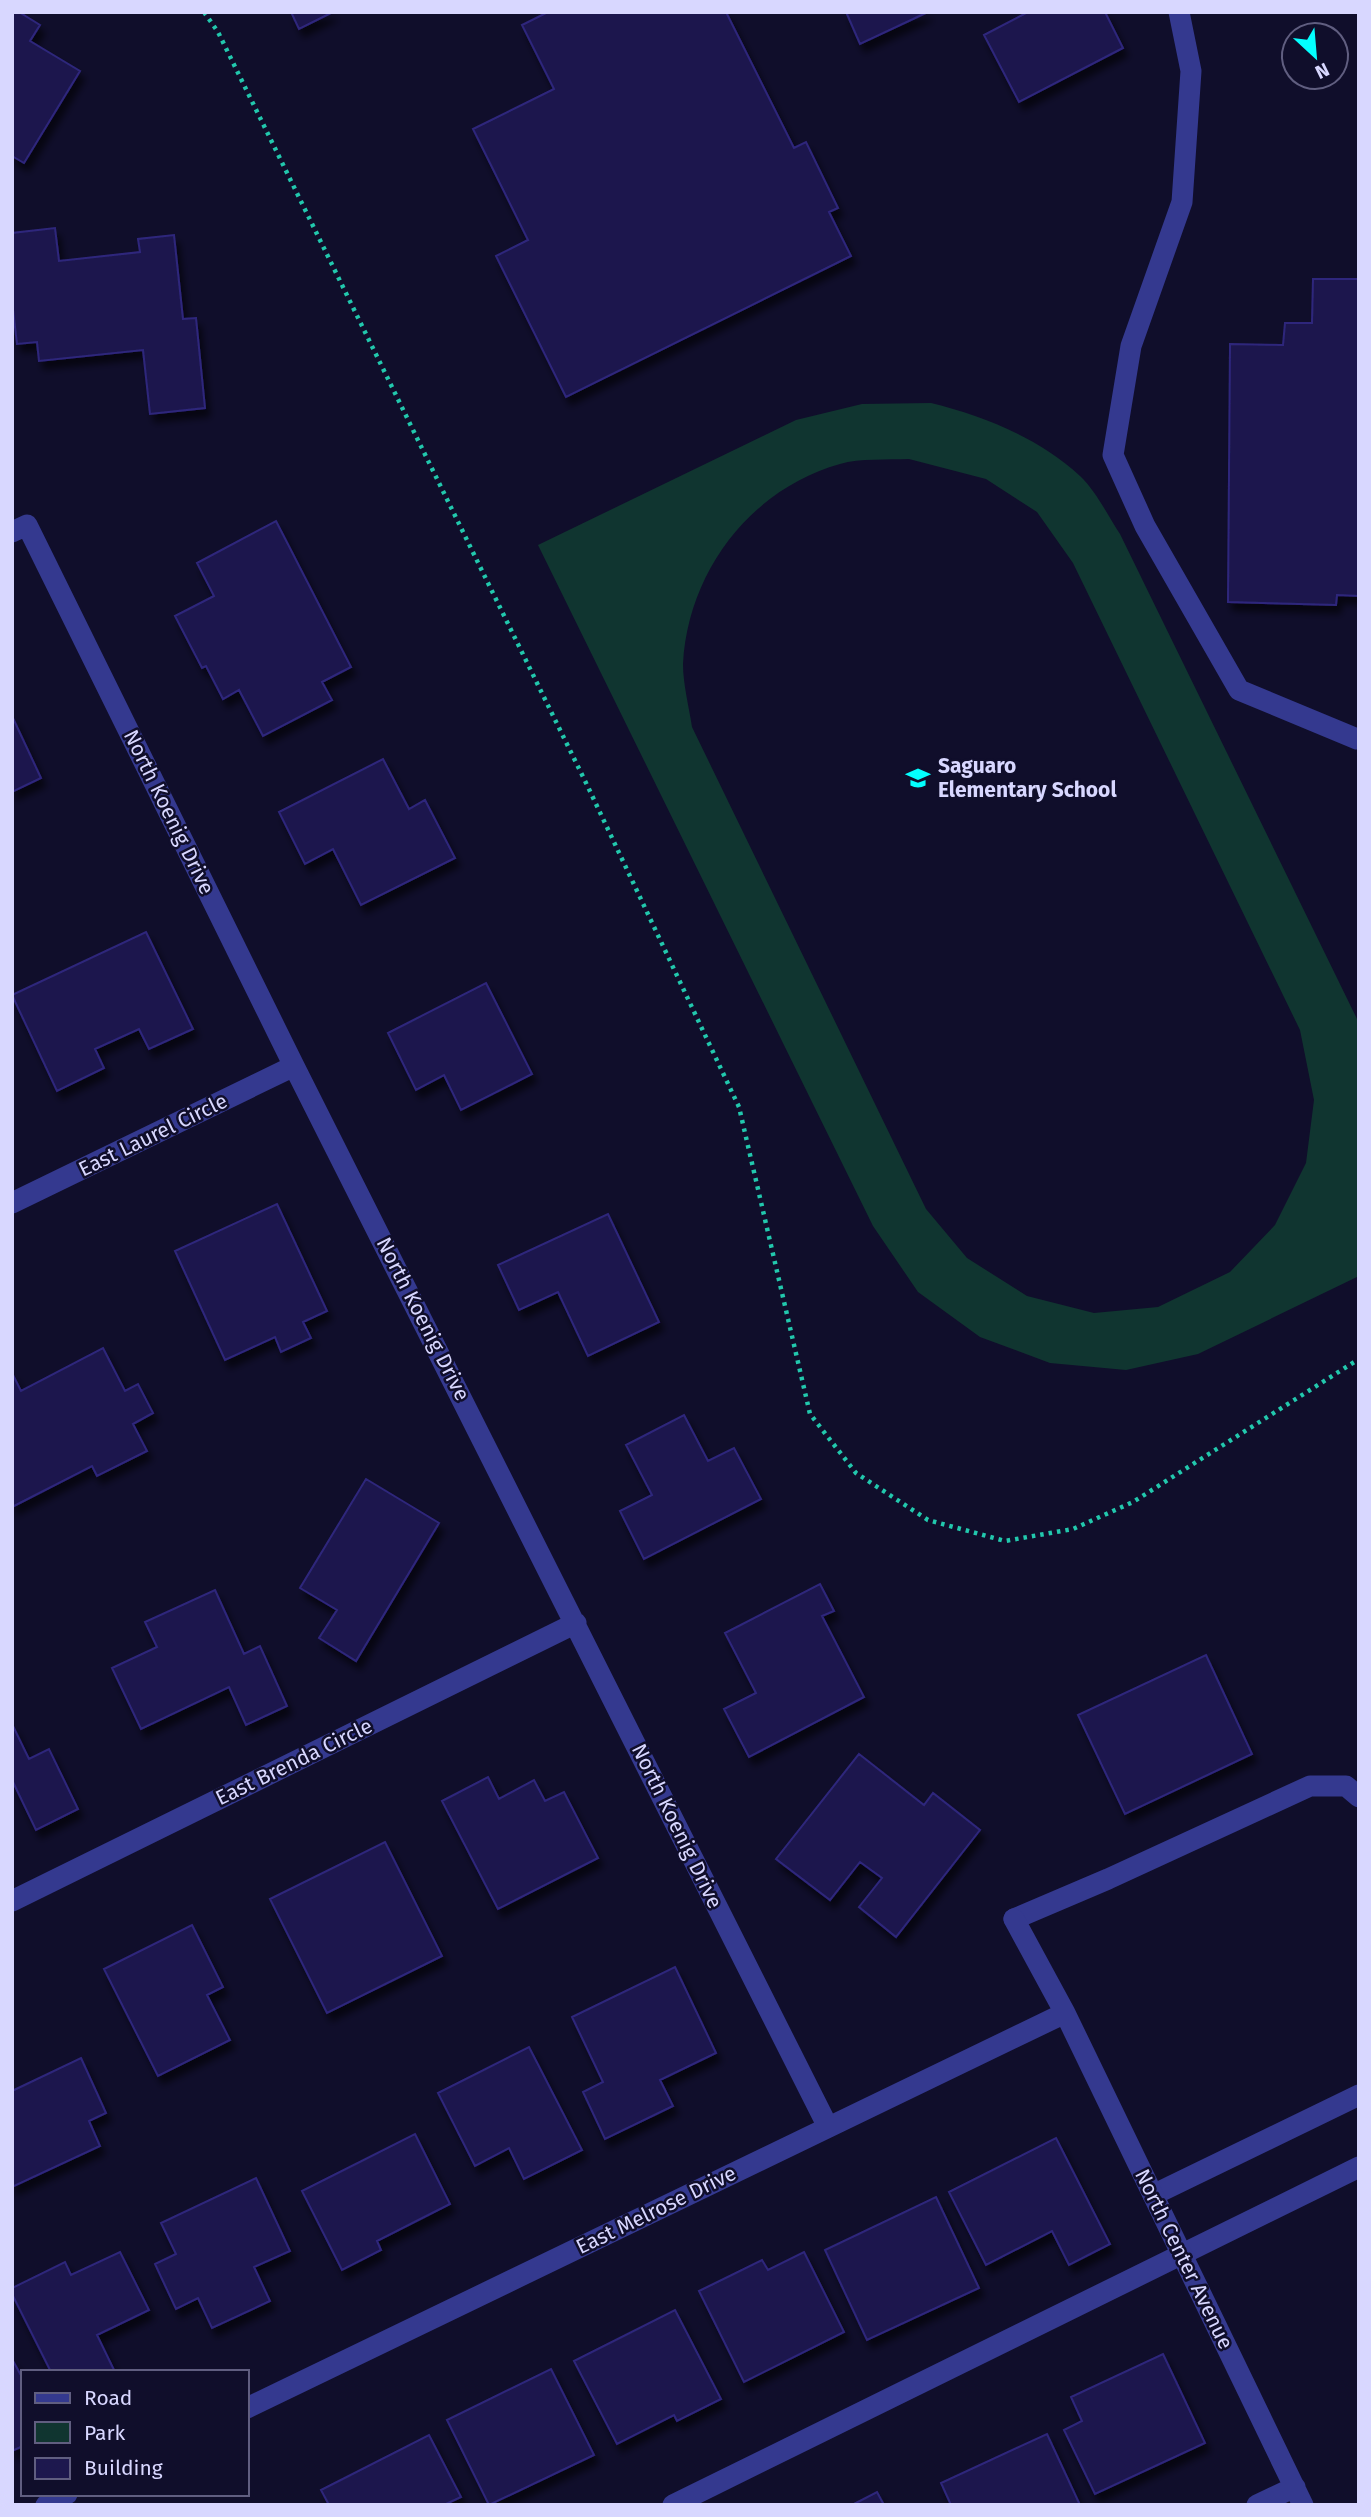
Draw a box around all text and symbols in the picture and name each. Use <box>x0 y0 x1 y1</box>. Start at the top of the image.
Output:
north arrow <box>1280 21 1350 91</box>
text: N <box>1312 58 1333 84</box>
street label: North Koenig Drive <box>118 725 220 899</box>
place label: Saguaro Elementary School <box>938 753 1117 803</box>
school or university icon: Saguaro Elementary School <box>904 764 932 792</box>
street label: East Laurel Circle <box>74 1088 232 1182</box>
street label: North Koenig Drive <box>371 1233 475 1405</box>
street label: East Brenda Circle <box>211 1713 377 1811</box>
street label: North Koenig Drive <box>626 1739 728 1913</box>
street label: East Melrose Drive <box>572 2160 740 2260</box>
street label: North Center Avenue <box>1129 2165 1239 2353</box>
legend <box>21 2370 248 2496</box>
text: Road <box>84 2385 132 2411</box>
text: Park <box>84 2420 126 2446</box>
text: Building <box>84 2455 163 2481</box>

